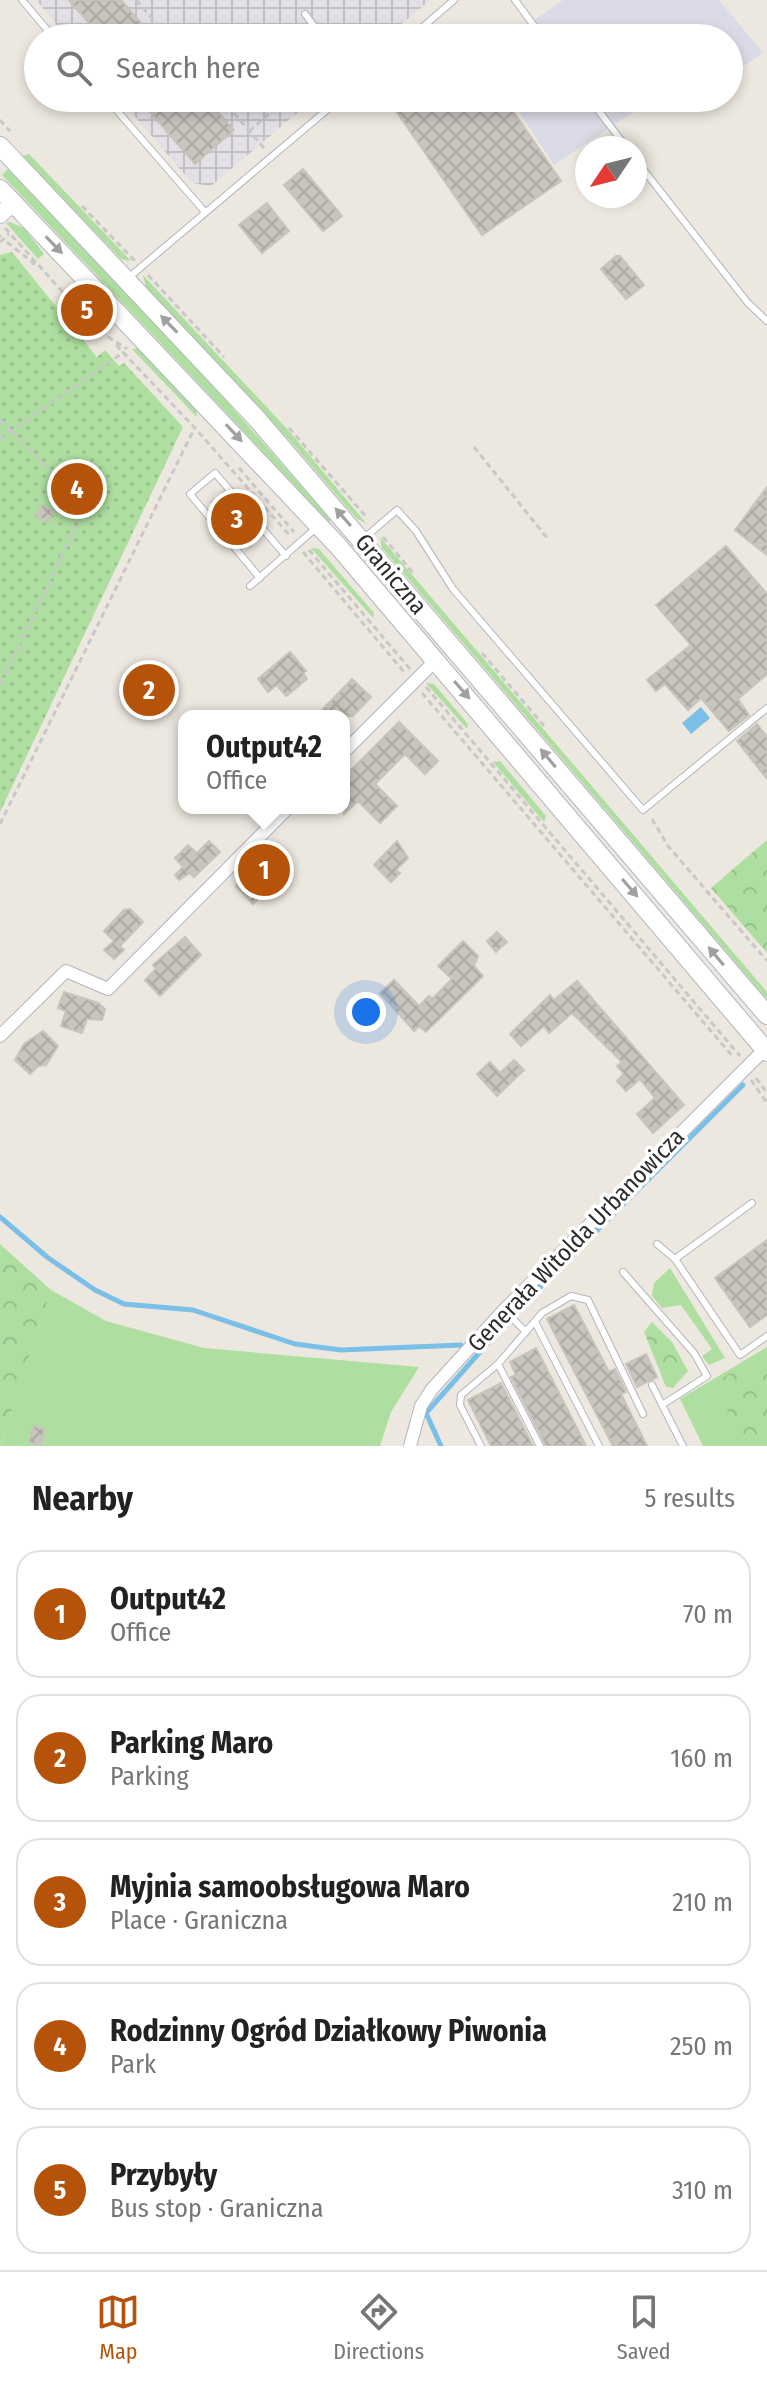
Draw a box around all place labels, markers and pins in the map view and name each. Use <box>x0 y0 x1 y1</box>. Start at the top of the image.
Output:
pin: 5 <box>61 280 113 340</box>
pin: 4 <box>51 459 103 519</box>
pin: 3 <box>211 489 263 549</box>
pin: 2 <box>123 660 175 720</box>
pin: 1 <box>238 840 290 900</box>

